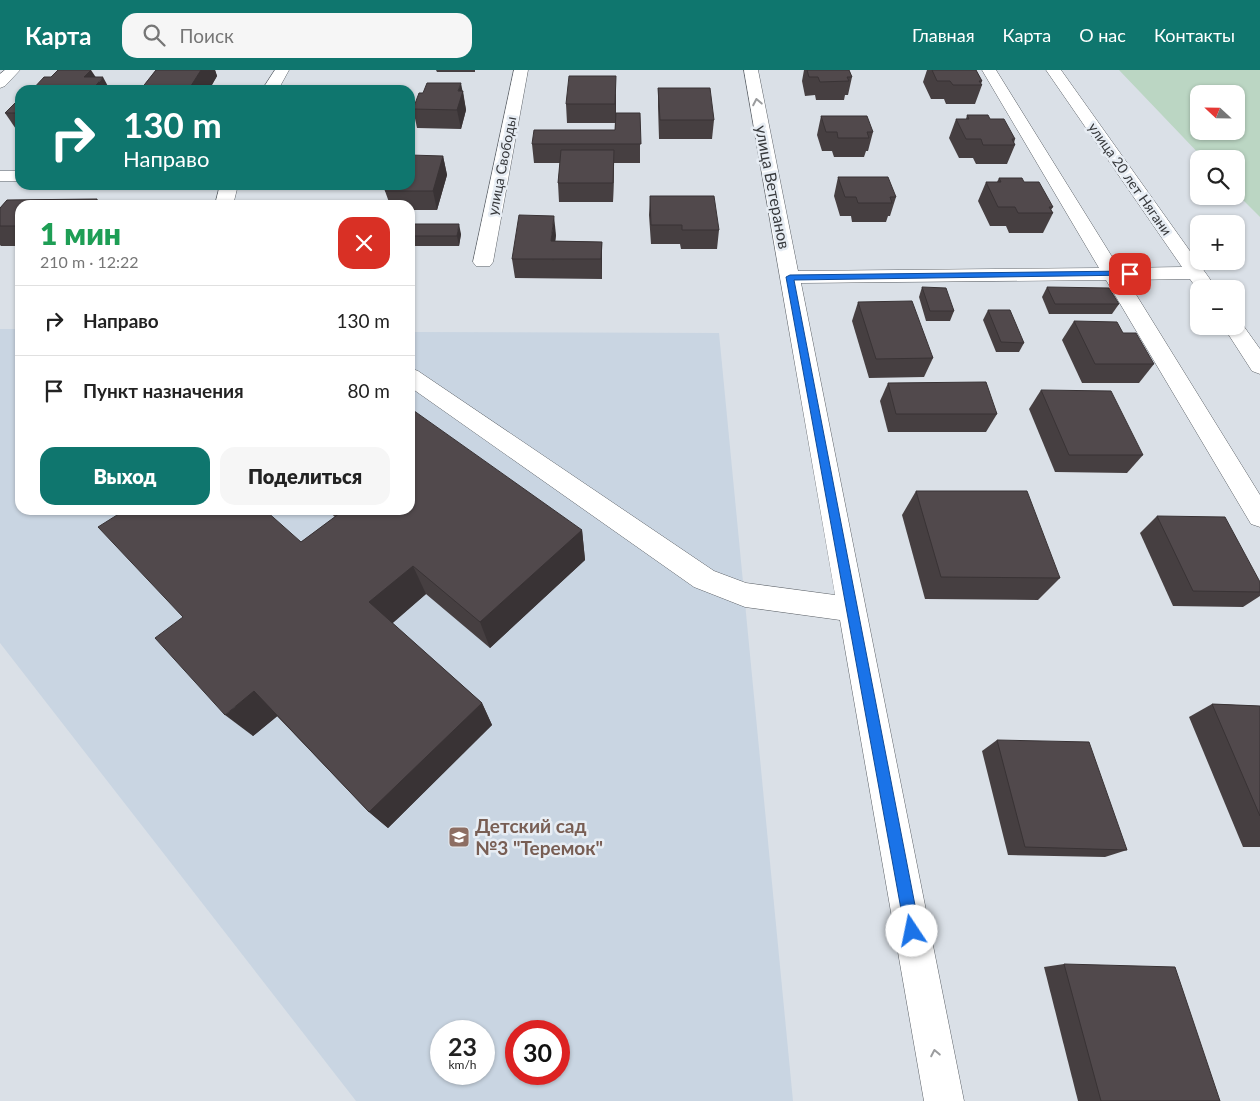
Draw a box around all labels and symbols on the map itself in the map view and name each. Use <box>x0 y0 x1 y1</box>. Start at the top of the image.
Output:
north arrow <box>1190 85 1245 140</box>
one-way arrow <box>752 98 762 107</box>
street label: улица Свободы <box>484 115 519 217</box>
street label: улица 20 лет Нягани <box>1085 119 1176 238</box>
street label: улица Ветеранов <box>752 123 795 250</box>
pin <box>1109 253 1151 295</box>
place label: Детский сад №3 "Теремок" <box>475 814 603 859</box>
school or university icon: Детский сад №3 "Теремок" <box>447 825 471 849</box>
position arrow <box>885 904 937 956</box>
speed limit sign: 30 <box>505 1020 570 1085</box>
one-way arrow <box>931 1049 941 1057</box>

